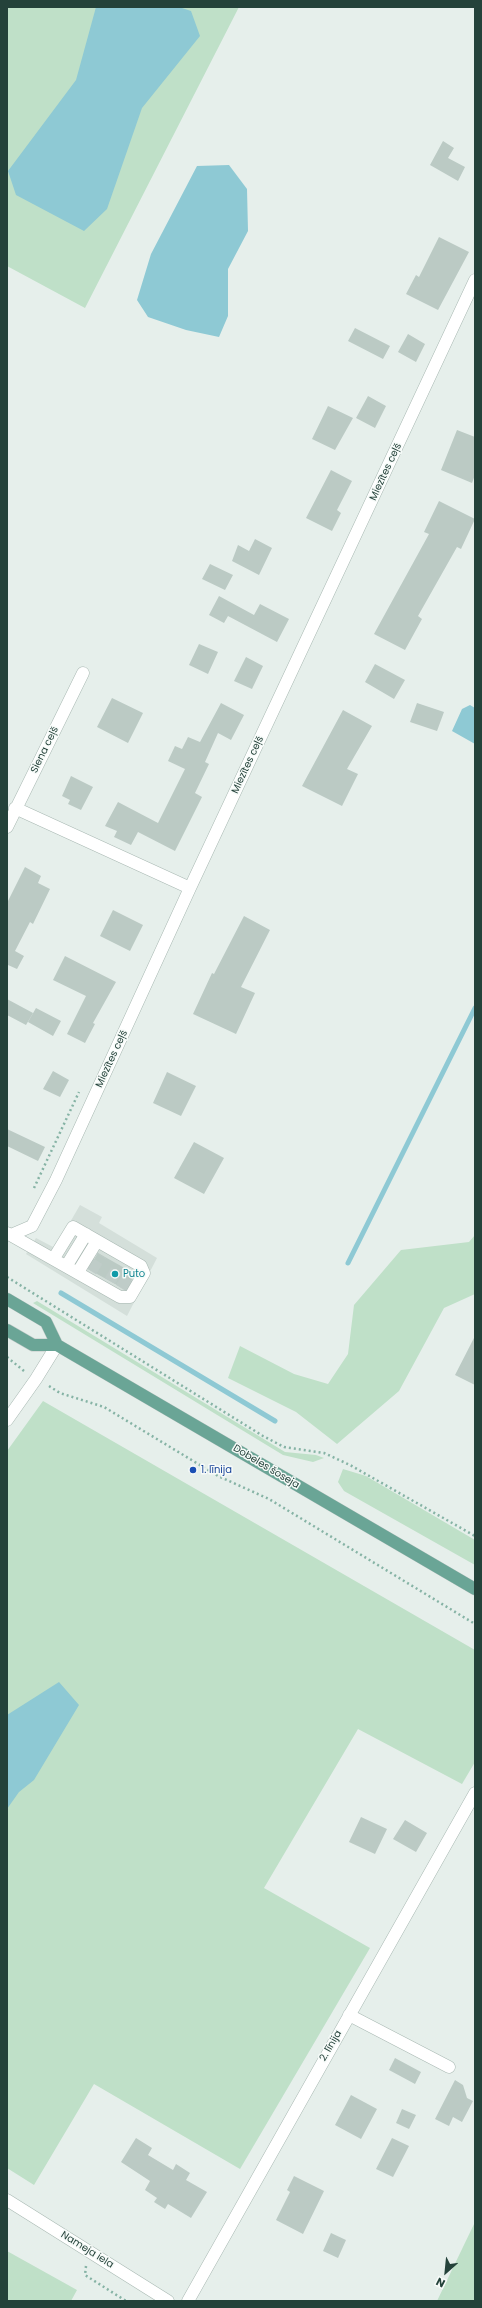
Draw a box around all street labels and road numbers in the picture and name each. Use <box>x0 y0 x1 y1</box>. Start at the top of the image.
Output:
street label: Miezītes ceļš <box>367 441 405 503</box>
street label: Siena ceļš <box>29 725 61 775</box>
street label: Miezītes ceļš <box>229 734 267 796</box>
street label: Miezītes ceļš <box>93 1028 131 1090</box>
street label: Dobeles šoseja <box>231 1442 301 1492</box>
street label: 2. līnija <box>317 2028 345 2064</box>
street label: Nameja iela <box>58 2229 116 2271</box>

